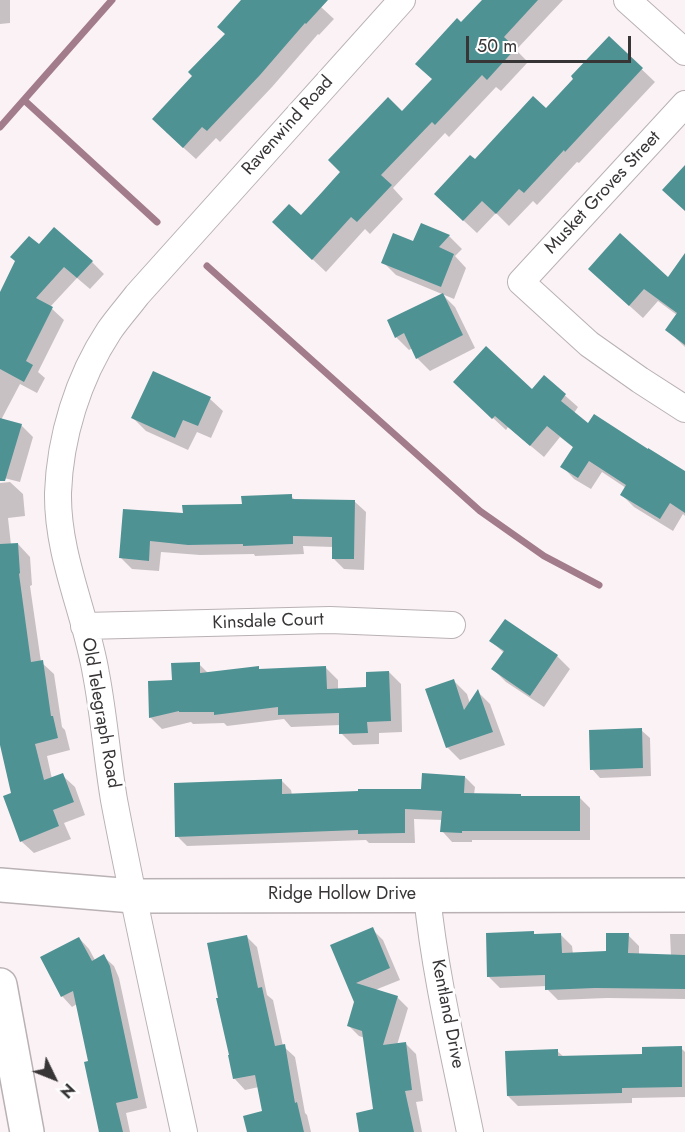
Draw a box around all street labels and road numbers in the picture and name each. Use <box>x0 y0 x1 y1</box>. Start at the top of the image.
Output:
street label: Ravenwind Road <box>238 72 338 180</box>
street label: Musket Groves Street <box>541 127 665 259</box>
street label: Kinsdale Court <box>212 609 324 635</box>
street label: Old Telegraph Road <box>76 636 124 790</box>
street label: Ridge Hollow Drive <box>268 884 416 906</box>
street label: Kentland Drive <box>426 958 468 1070</box>

